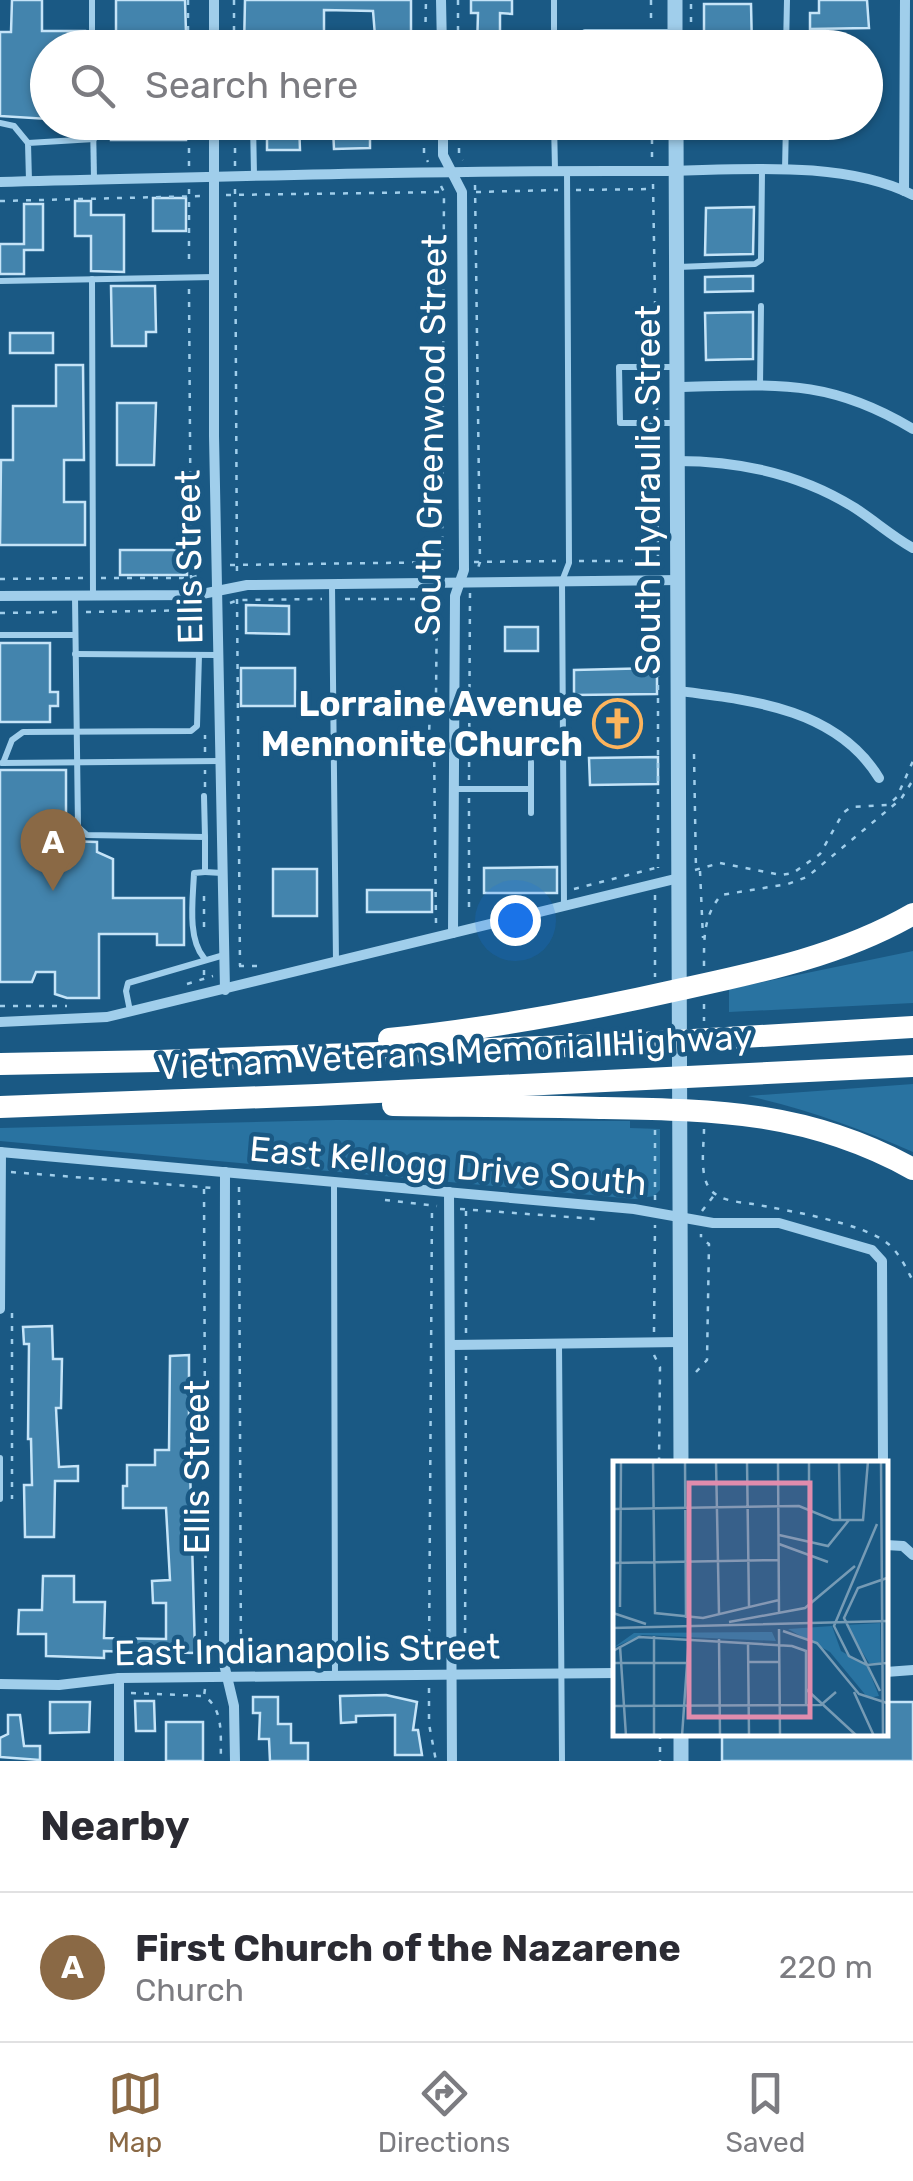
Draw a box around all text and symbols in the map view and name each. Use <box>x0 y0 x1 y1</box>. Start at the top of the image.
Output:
search box <box>30 30 883 140</box>
icon: search <box>65 58 120 113</box>
text: Search here <box>145 62 358 108</box>
street label: South Greenwood Street <box>406 234 456 636</box>
street label: South Hydraulic Street <box>627 305 669 675</box>
street label: Ellis Street <box>166 469 212 645</box>
place label: Lorraine Avenue Mennonite Church <box>261 683 583 765</box>
church icon: Lorraine Avenue Mennonite Church <box>592 698 644 750</box>
pin: A <box>20 808 86 891</box>
your location <box>490 895 541 946</box>
street label: Vietnam Veterans Memorial Highway <box>157 1015 753 1089</box>
street label: East Kellogg Drive South <box>248 1128 648 1204</box>
street label: Ellis Street <box>176 1380 218 1554</box>
inset map <box>613 1461 888 1736</box>
street label: East Indianapolis Street <box>114 1626 500 1674</box>
text: Nearby <box>40 1801 190 1851</box>
text: First Church of the Nazarene <box>135 1925 681 1971</box>
text: A <box>61 1948 84 1986</box>
text: 220 m <box>779 1948 873 1986</box>
text: Church <box>135 1971 244 2009</box>
tab: Map <box>108 2066 163 2159</box>
tab: Directions <box>378 2066 510 2159</box>
tab: Saved <box>725 2066 805 2159</box>

